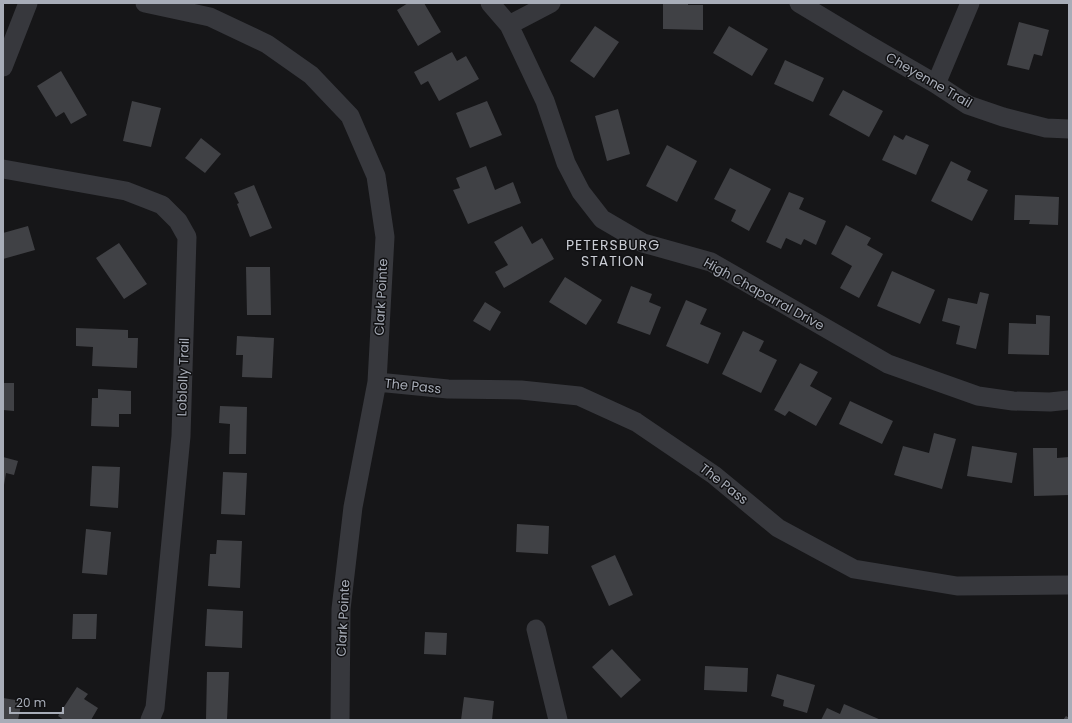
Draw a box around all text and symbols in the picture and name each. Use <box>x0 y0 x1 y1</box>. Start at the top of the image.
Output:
street label: Cheyenne Trail <box>882 48 976 112</box>
district label: PETERSBURG STATION <box>566 235 660 271</box>
street label: High Chaparral Drive <box>700 253 828 335</box>
street label: Clark Pointe <box>369 258 393 336</box>
street label: Loblolly Trail <box>172 337 194 417</box>
street label: The Pass <box>384 374 442 398</box>
street label: The Pass <box>696 459 752 509</box>
street label: Clark Pointe <box>331 579 355 657</box>
scale bar <box>10 689 63 715</box>
text: 20 m <box>16 694 46 711</box>

